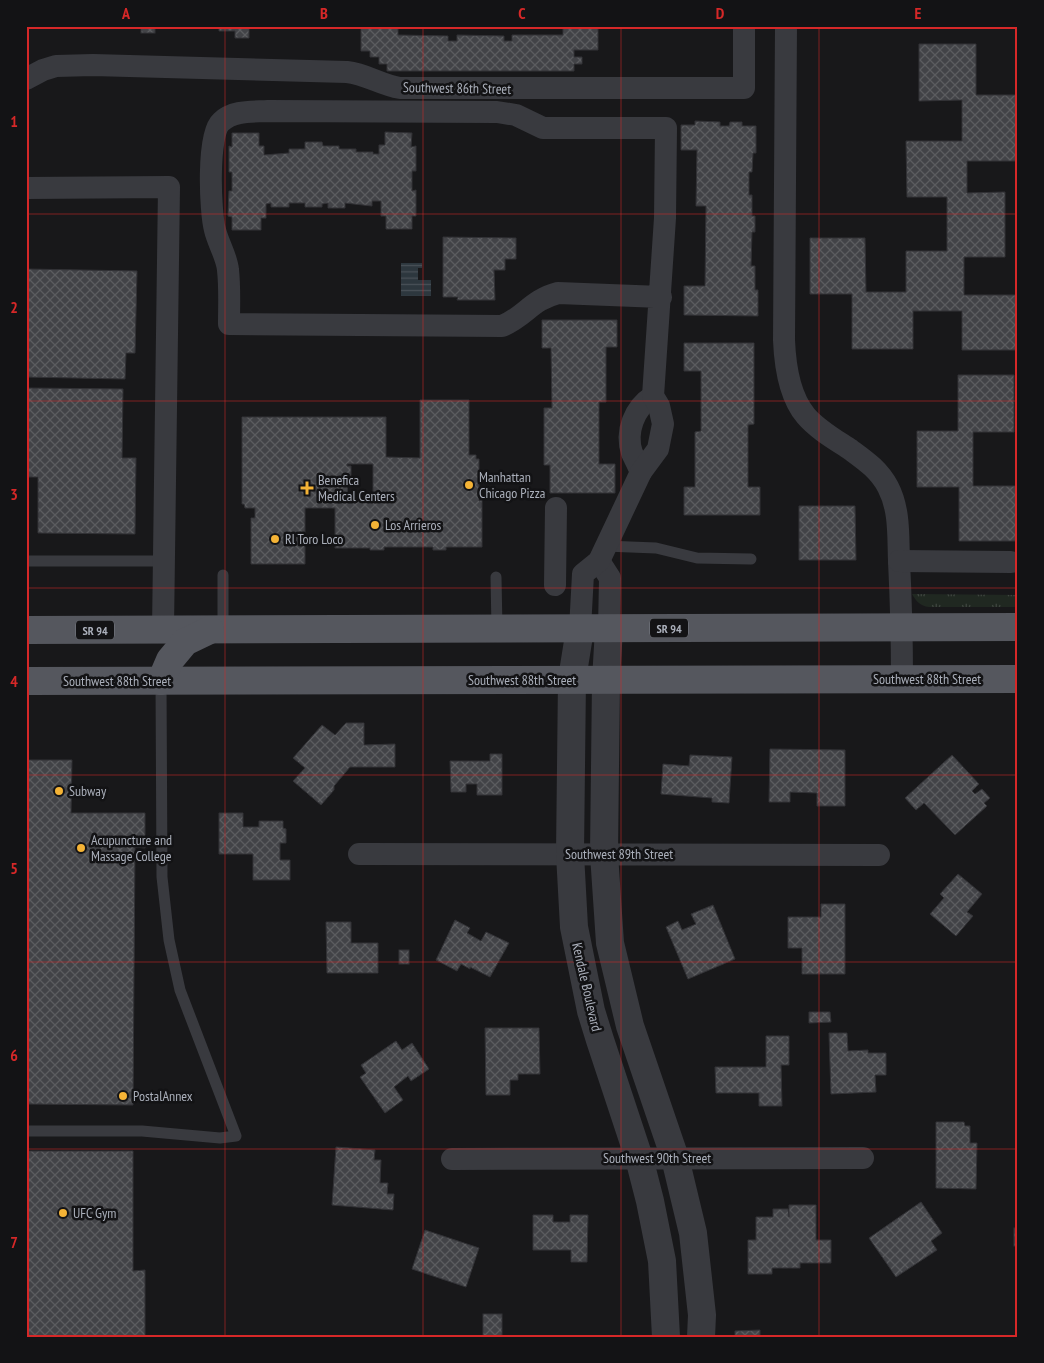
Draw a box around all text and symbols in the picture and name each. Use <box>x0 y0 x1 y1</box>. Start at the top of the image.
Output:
text: A <box>121 3 131 23</box>
text: B <box>320 3 328 23</box>
text: C <box>518 3 526 23</box>
text: D <box>716 3 725 23</box>
text: E <box>915 3 922 23</box>
street label: Southwest 86th Street <box>403 78 511 98</box>
text: 1 <box>10 111 18 131</box>
text: 2 <box>10 297 18 317</box>
place label: Manhattan Chicago Pizza <box>479 468 545 502</box>
place label: Benefica Medical Centers <box>318 471 395 505</box>
marker: Manhattan Chicago Pizza <box>463 479 475 491</box>
marker: Benefica Medical Centers <box>300 481 314 495</box>
text: 3 <box>10 484 18 504</box>
place label: Los Arrieros <box>385 516 442 534</box>
marker: Los Arrieros <box>369 519 381 531</box>
place label: Rl Toro Loco <box>285 530 343 548</box>
marker: Rl Toro Loco <box>269 533 281 545</box>
road number: SR 94 <box>650 618 688 638</box>
road number: SR 94 <box>76 620 114 640</box>
street label: Southwest 88th Street <box>873 670 981 688</box>
text: 4 <box>10 671 18 691</box>
street label: Southwest 88th Street <box>468 671 576 689</box>
street label: Southwest 88th Street <box>63 672 171 690</box>
place label: Subway <box>69 782 107 800</box>
marker: Subway <box>53 785 65 797</box>
place label: Acupuncture and Massage College <box>91 831 172 865</box>
marker: Acupuncture and Massage College <box>75 842 87 854</box>
street label: Southwest 89th Street <box>565 845 673 863</box>
text: 5 <box>10 858 18 878</box>
street label: Kendale Boulevard <box>568 941 606 1033</box>
text: 6 <box>10 1045 18 1065</box>
place label: PostalAnnex <box>133 1087 193 1105</box>
marker: PostalAnnex <box>117 1090 129 1102</box>
street label: Southwest 90th Street <box>603 1149 711 1167</box>
place label: UFC Gym <box>73 1204 116 1222</box>
marker: UFC Gym <box>57 1207 69 1219</box>
text: 7 <box>10 1232 18 1252</box>

